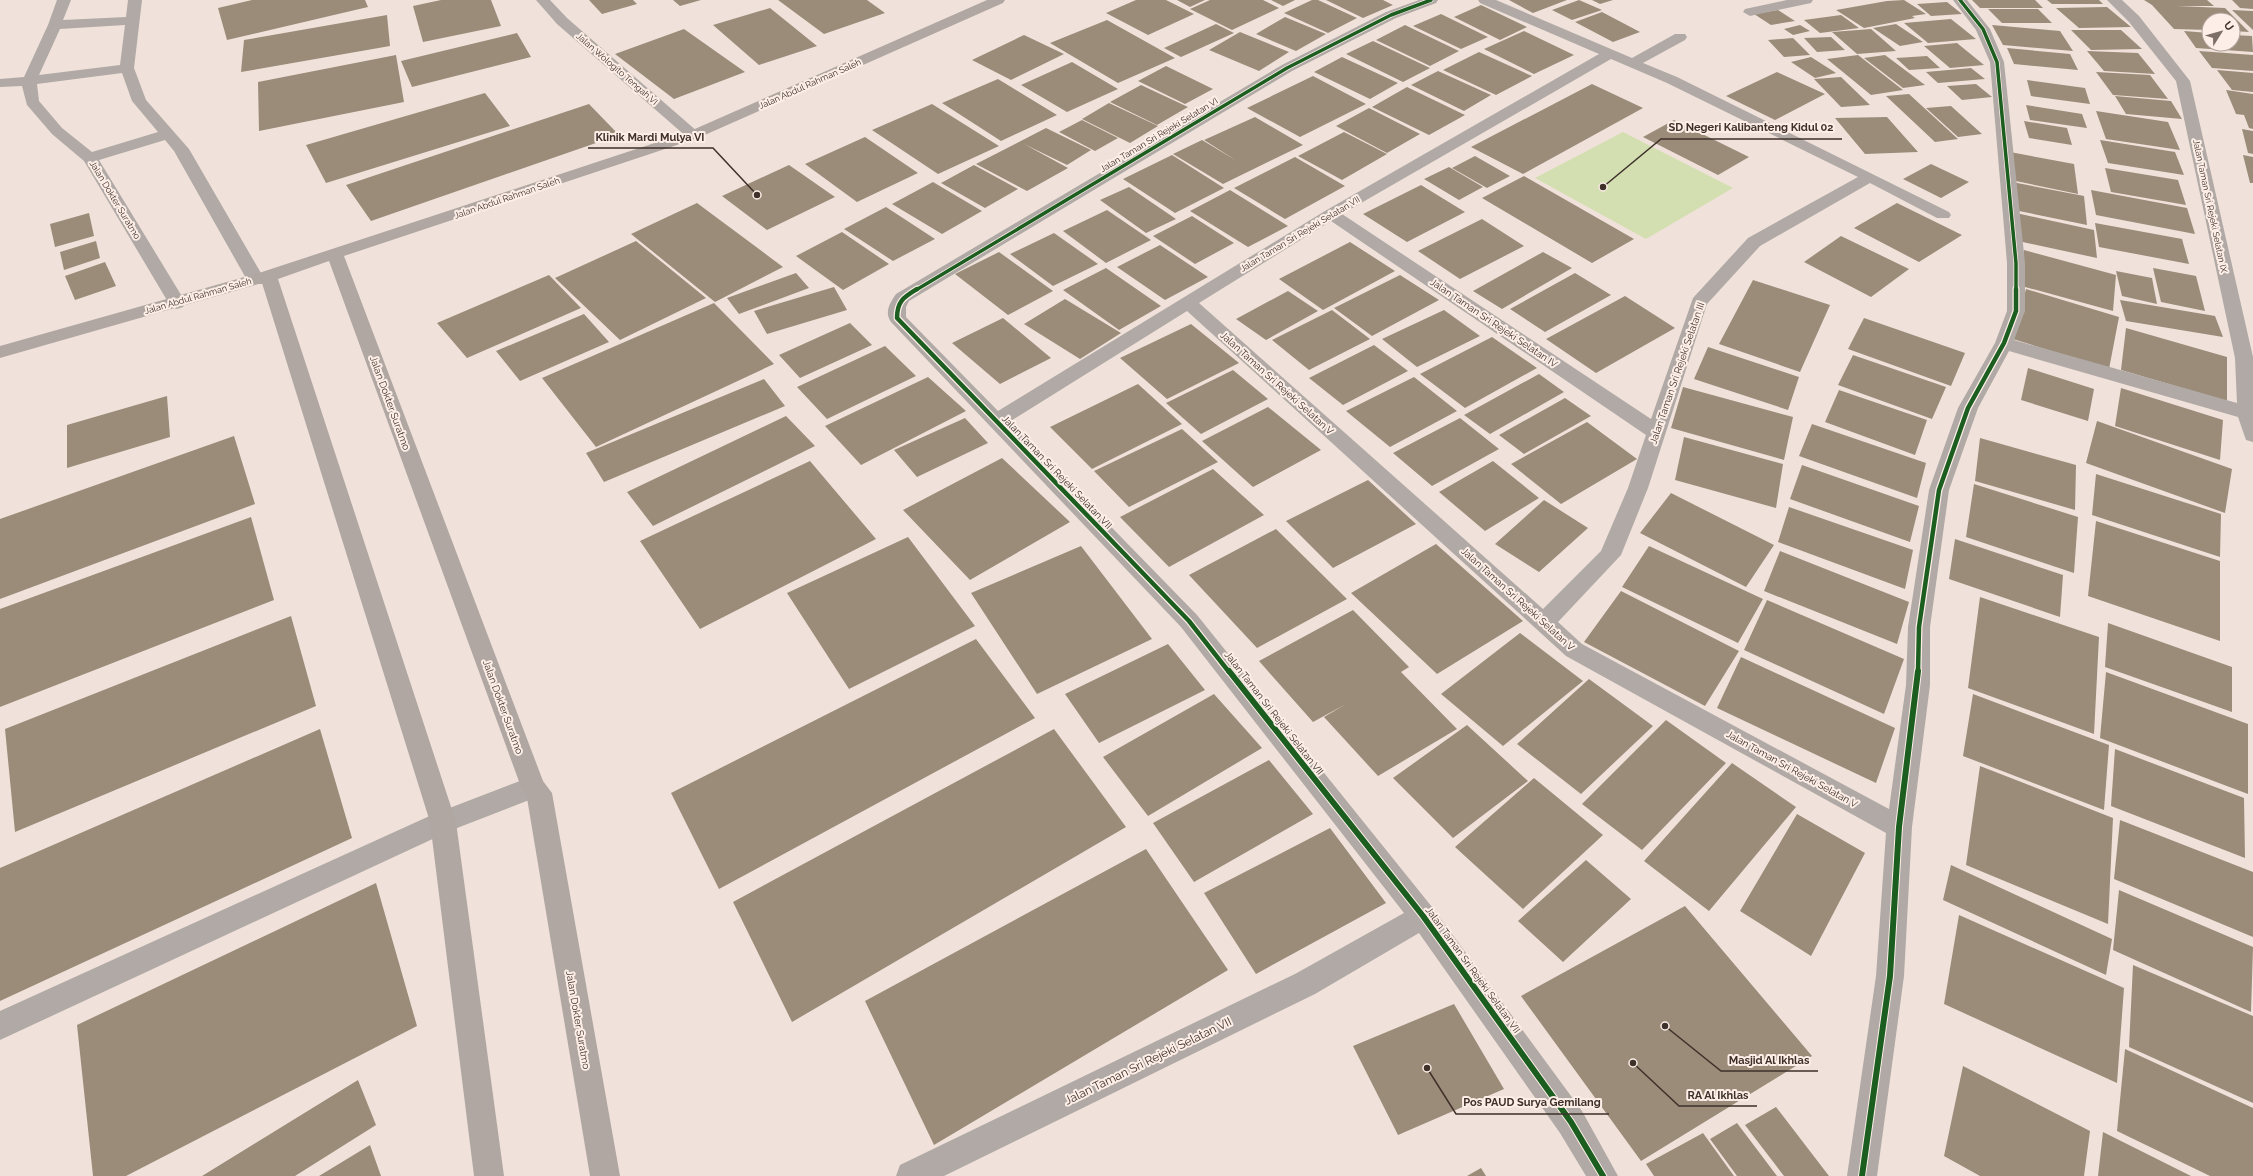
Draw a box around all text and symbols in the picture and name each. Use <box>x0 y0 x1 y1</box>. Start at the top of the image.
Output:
north arrow <box>2201 12 2241 52</box>
text: U <box>2221 19 2236 33</box>
street label: Jalan Wologito Tengah VI <box>574 31 660 107</box>
street label: Jalan Abdul Rahman Saleh <box>757 57 863 111</box>
street label: Jalan Taman Sri Rejeki Selatan VI <box>1098 96 1220 174</box>
callout: SD Negeri Kalibanteng Kidul 02 <box>1661 116 1842 139</box>
text: SD Negeri Kalibanteng Kidul 02 <box>1668 121 1834 134</box>
callout: Klinik Mardi Mulya VI <box>588 125 713 148</box>
text: Klinik Mardi Mulya VI <box>596 131 704 144</box>
street label: Jalan Taman Sri Rejeki Selatan IX <box>2191 139 2229 274</box>
street label: Jalan Dokter Suratmo <box>88 159 142 241</box>
street label: Jalan Abdul Rahman Saleh <box>453 175 561 221</box>
street label: Jalan Taman Sri Rejeki Selatan VII <box>1238 194 1362 274</box>
street label: Jalan Abdul Rahman Saleh <box>143 276 253 316</box>
street label: Jalan Taman Sri Rejeki Selatan IV <box>1428 276 1560 370</box>
street label: Jalan Taman Sri Rejeki Selatan III <box>1647 301 1707 445</box>
street label: Jalan Taman Sri Rejeki Selatan V <box>1218 329 1336 437</box>
street label: Jalan Dokter Suratmo <box>368 354 412 452</box>
street label: Jalan Taman Sri Rejeki Selatan VII <box>1000 413 1114 531</box>
street label: Jalan Taman Sri Rejeki Selatan V <box>1459 545 1577 653</box>
street label: Jalan Taman Sri Rejeki Selatan VII <box>1222 649 1326 777</box>
street label: Jalan Dokter Suratmo <box>481 658 525 756</box>
street label: Jalan Taman Sri Rejeki Selatan V <box>1724 728 1860 810</box>
street label: Jalan Taman Sri Rejeki Selatan VII <box>1423 905 1523 1035</box>
street label: Jalan Dokter Suratmo <box>564 970 592 1070</box>
street label: Jalan Taman Sri Rejeki Selatan VII <box>1062 1014 1234 1108</box>
callout: Masjid Al Ikhlas <box>1721 1048 1818 1071</box>
text: Masjid Al Ikhlas <box>1729 1054 1810 1067</box>
callout: RA Al Ikhlas <box>1679 1083 1757 1106</box>
text: RA Al Ikhlas <box>1687 1089 1749 1102</box>
callout: Pos PAUD Surya Gemilang <box>1456 1091 1609 1114</box>
text: Pos PAUD Surya Gemilang <box>1463 1096 1601 1109</box>

